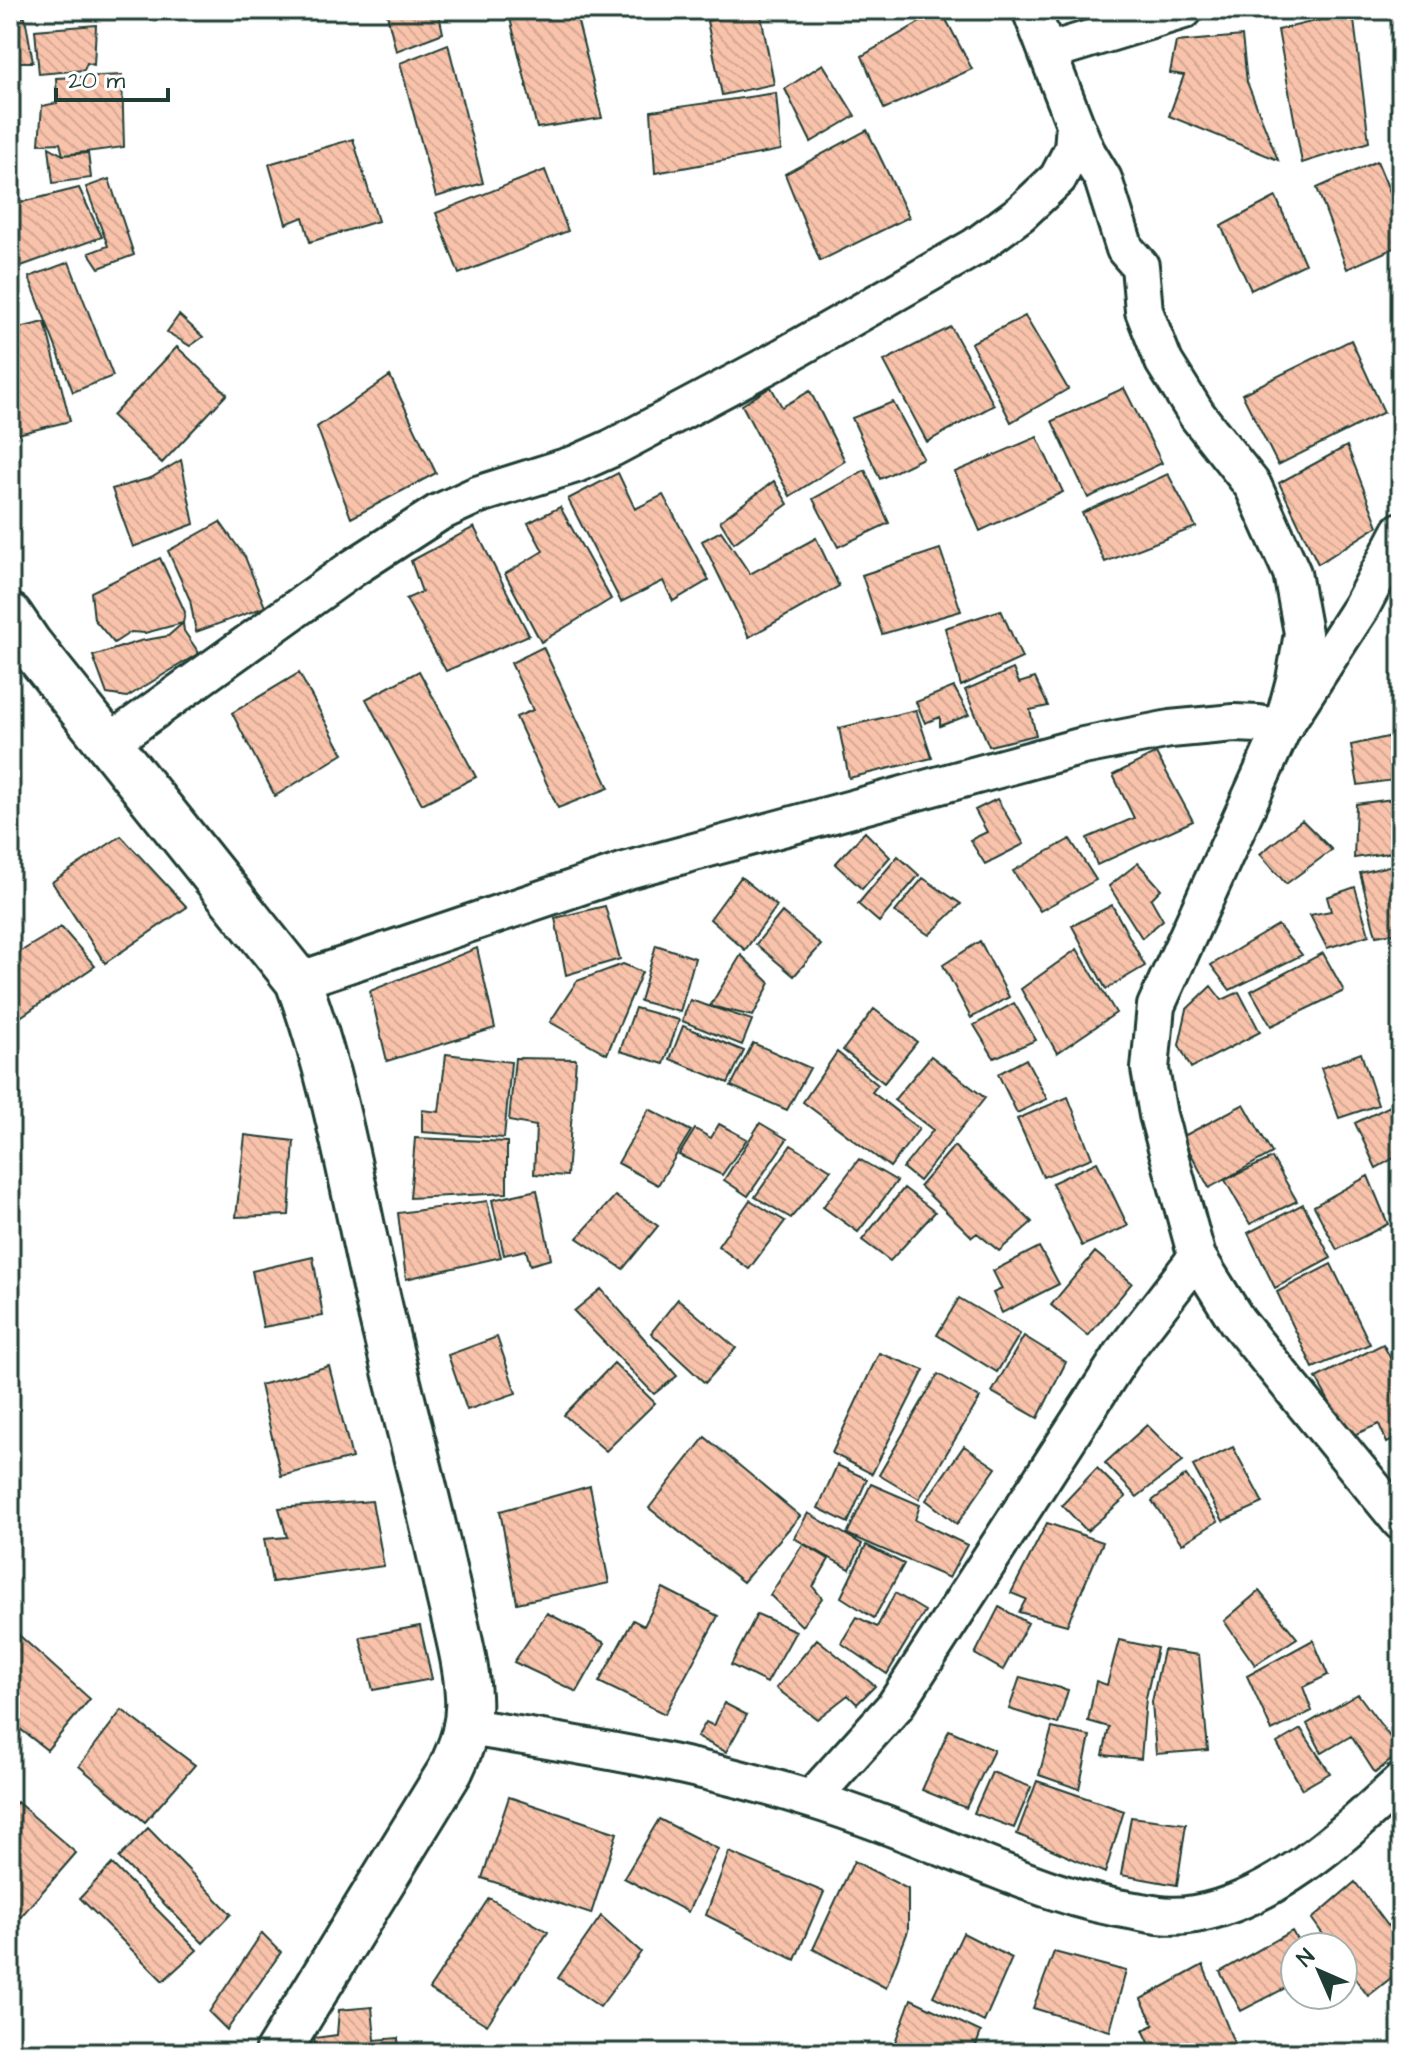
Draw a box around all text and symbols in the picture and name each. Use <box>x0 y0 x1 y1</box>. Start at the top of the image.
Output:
scale bar <box>56 52 168 102</box>
text: 20 m <box>68 64 125 98</box>
north arrow <box>1279 1931 1359 2011</box>
text: N <box>1290 1942 1322 1974</box>

